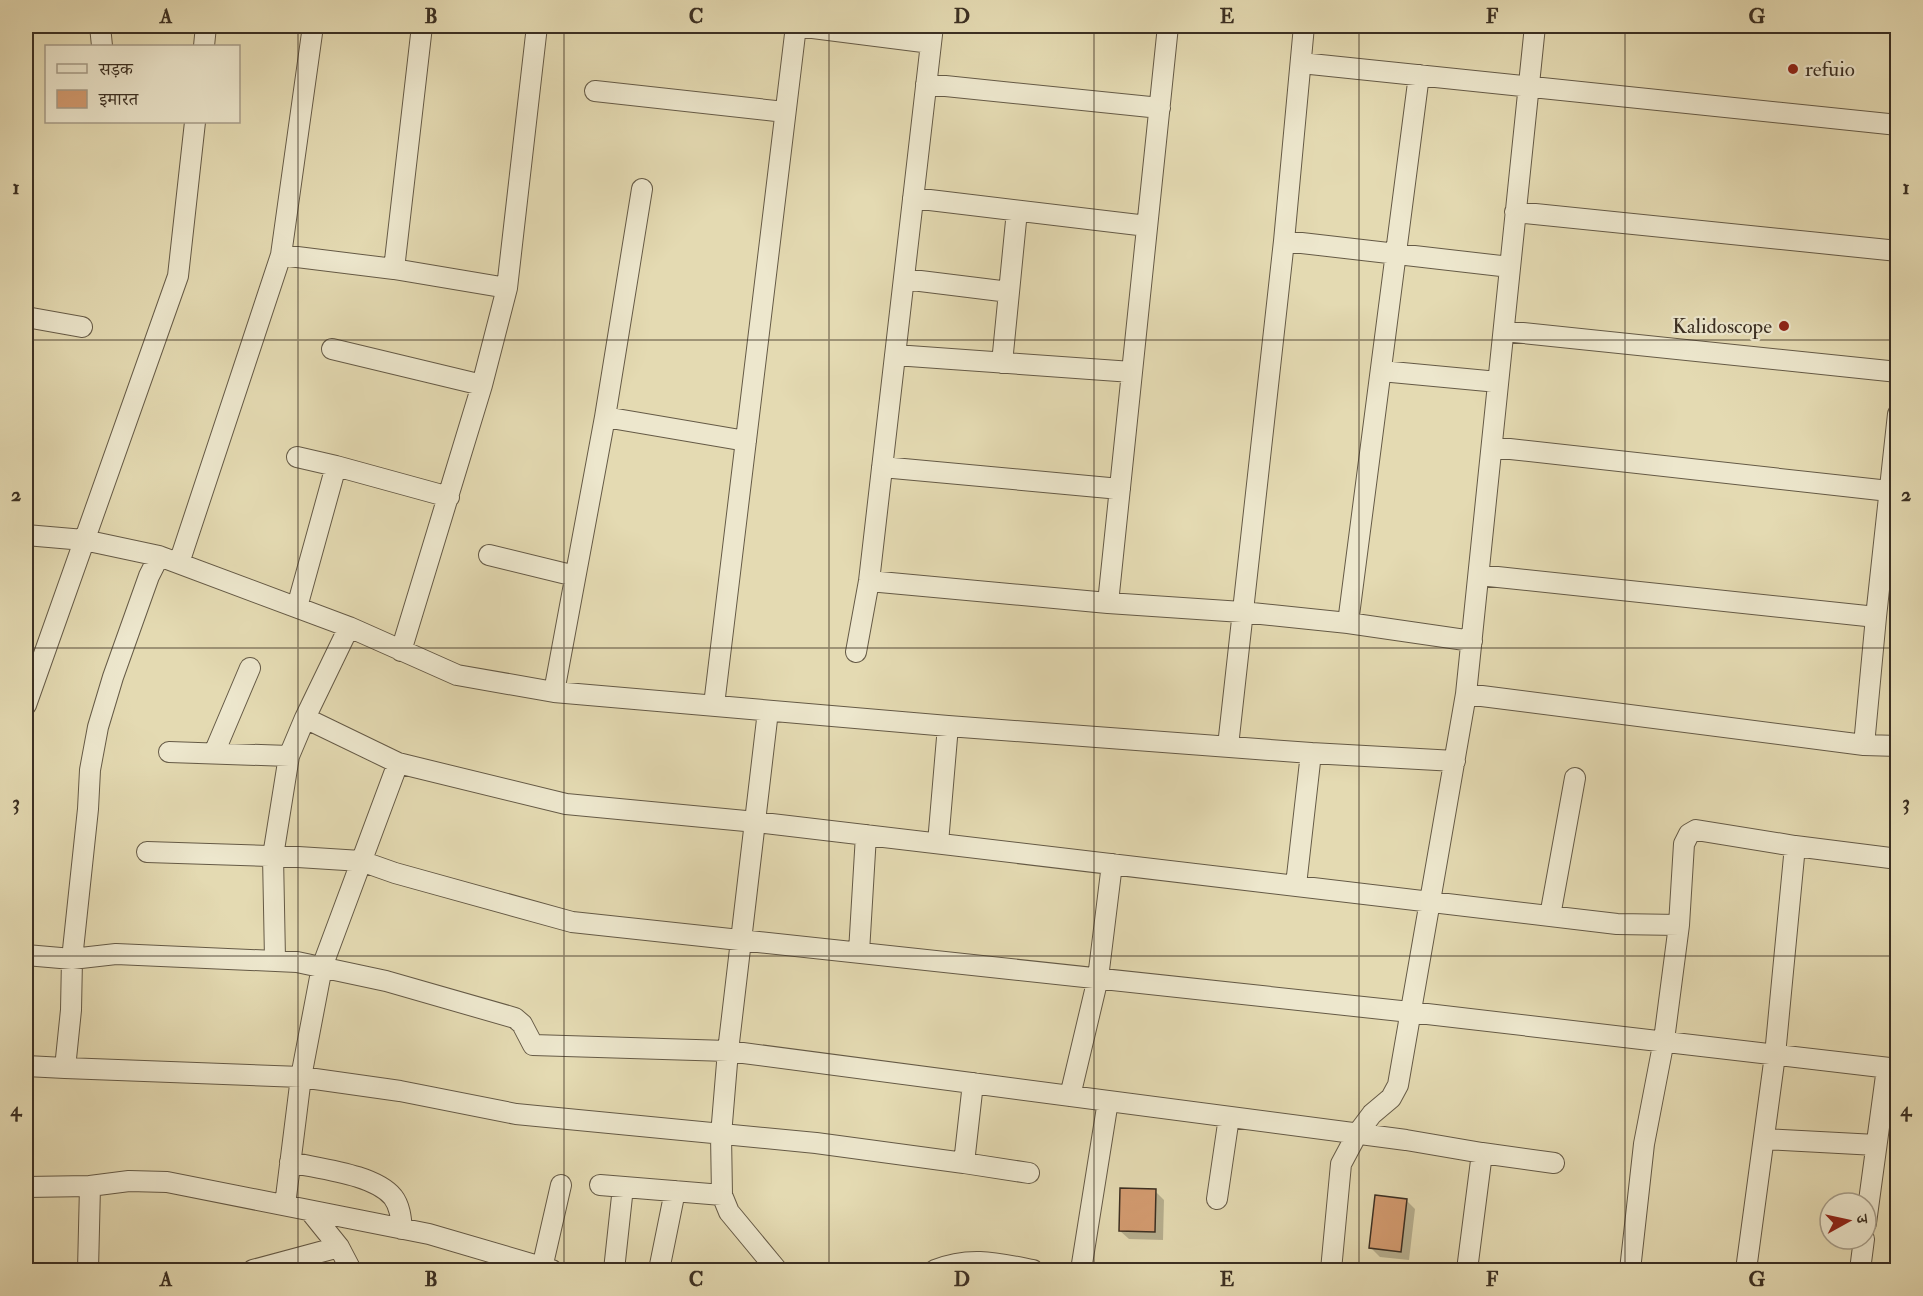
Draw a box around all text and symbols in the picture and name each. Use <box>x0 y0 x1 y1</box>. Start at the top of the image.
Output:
text: A <box>159 4 173 29</box>
text: B <box>424 4 438 29</box>
text: C <box>689 4 703 29</box>
text: D <box>954 4 970 29</box>
text: E <box>1220 4 1235 29</box>
text: F <box>1486 4 1499 29</box>
text: G <box>1749 4 1766 29</box>
legend <box>45 45 240 123</box>
place label: refuio <box>1805 56 1855 83</box>
text: सड़क <box>98 58 134 81</box>
marker: refuio <box>1786 62 1800 76</box>
text: इमारत <box>98 88 139 111</box>
text: 1 <box>12 175 20 200</box>
text: 1 <box>1902 175 1910 200</box>
place label: Kalidoscope <box>1672 313 1772 340</box>
marker: Kalidoscope <box>1777 319 1791 333</box>
text: 2 <box>11 482 21 507</box>
text: 2 <box>1901 482 1911 507</box>
text: 3 <box>12 790 20 815</box>
text: 3 <box>1902 790 1910 815</box>
text: 4 <box>10 1097 23 1122</box>
text: 4 <box>1900 1097 1913 1122</box>
north arrow <box>1818 1191 1878 1251</box>
text: उ <box>1851 1213 1873 1226</box>
text: A <box>159 1267 173 1292</box>
text: B <box>424 1267 438 1292</box>
text: C <box>689 1267 703 1292</box>
text: D <box>954 1267 970 1292</box>
text: E <box>1220 1267 1235 1292</box>
text: F <box>1486 1267 1499 1292</box>
text: G <box>1749 1267 1766 1292</box>

